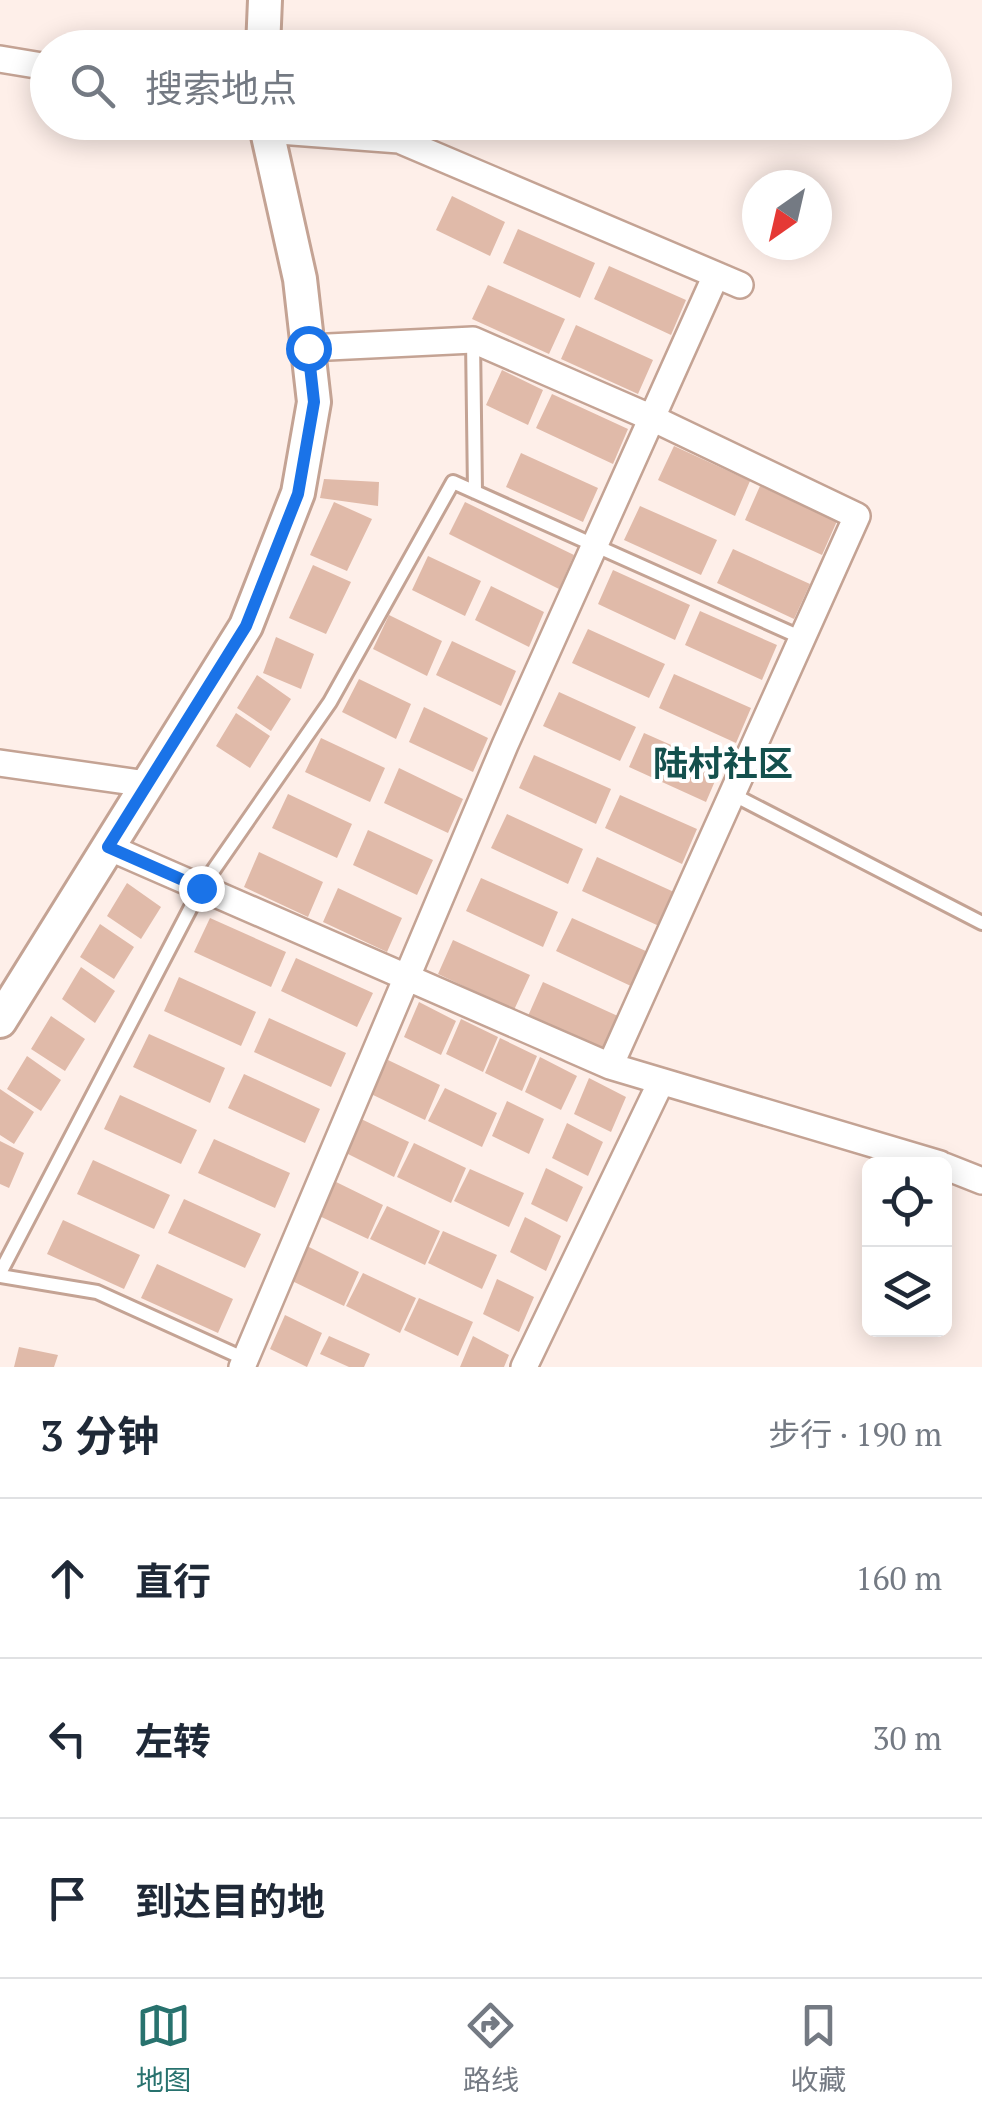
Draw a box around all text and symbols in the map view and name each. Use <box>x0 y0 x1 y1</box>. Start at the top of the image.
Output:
search box <box>30 30 952 140</box>
icon: search <box>65 58 120 113</box>
text: 搜索地点 <box>145 63 297 113</box>
north arrow <box>742 170 832 260</box>
route start <box>286 326 332 372</box>
district label: 陆村社区 <box>653 740 793 786</box>
route end <box>179 866 225 912</box>
map controls <box>862 1157 952 1337</box>
button: locate <box>862 1157 952 1247</box>
button: layers <box>862 1247 952 1337</box>
text: 3 分钟 <box>40 1407 159 1463</box>
text: 步行 · 190 m <box>768 1413 942 1455</box>
icon: ahead <box>40 1551 95 1606</box>
text: 直行 <box>135 1556 211 1606</box>
text: 160 m <box>855 1557 942 1599</box>
icon: left <box>40 1711 95 1766</box>
text: 左转 <box>135 1716 211 1766</box>
text: 30 m <box>872 1717 942 1759</box>
icon: arrive <box>40 1871 95 1926</box>
text: 到达目的地 <box>135 1876 325 1926</box>
tab: 地图 <box>136 1998 192 2098</box>
tab: 路线 <box>463 1998 519 2098</box>
tab: 收藏 <box>790 1998 846 2098</box>

